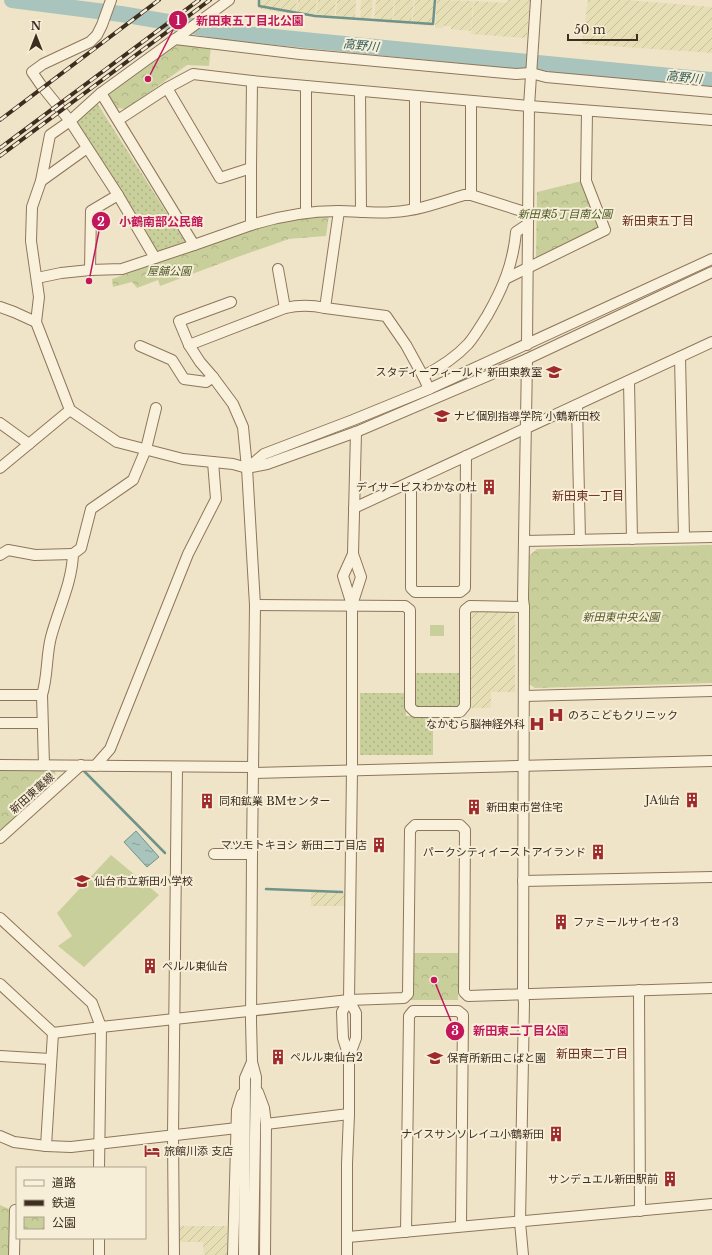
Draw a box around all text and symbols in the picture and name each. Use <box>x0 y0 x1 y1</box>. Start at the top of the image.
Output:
callout: 新田東五丁目北公園 <box>168 8 312 32</box>
text: 1 <box>175 13 181 28</box>
text: 新田東五丁目北公園 <box>196 13 304 28</box>
north arrow <box>16 16 56 56</box>
scale bar <box>568 16 637 42</box>
text: N <box>31 19 42 33</box>
text: 50 m <box>574 22 606 37</box>
water label: 高野川 <box>342 36 382 55</box>
water label: 高野川 <box>665 68 705 87</box>
park label: 新田東5丁目南公園 <box>518 207 614 221</box>
callout: 小鶴南部公民館 <box>91 209 211 233</box>
district label: 新田東五丁目 <box>622 213 694 228</box>
text: 2 <box>97 214 105 229</box>
text: 小鶴南部公民館 <box>119 214 203 229</box>
park label: 屋舗公園 <box>147 264 193 278</box>
school or university icon: スタディーフィールド 新田東教室 <box>545 363 563 381</box>
place label: スタディーフィールド 新田東教室 <box>375 365 542 379</box>
school or university icon: ナビ個別指導学院 小鶴新田校 <box>433 407 451 425</box>
place label: ナビ個別指導学院 小鶴新田校 <box>454 409 600 423</box>
building icon: デイサービスわかなの杜 <box>480 478 498 496</box>
place label: デイサービスわかなの杜 <box>356 480 477 494</box>
district label: 新田東一丁目 <box>552 488 624 503</box>
park label: 新田東中央公園 <box>583 610 661 624</box>
hospital icon: のろこどもクリニック <box>547 706 565 724</box>
place label: のろこどもクリニック <box>568 708 678 722</box>
hospital icon: なかむら脳神経外科 <box>528 715 546 733</box>
place label: なかむら脳神経外科 <box>426 717 525 731</box>
street label: 新田東裏線 <box>7 769 57 817</box>
building icon: JA仙台 <box>683 791 701 809</box>
building icon: 同和鉱業 BMセンター <box>198 792 216 810</box>
place label: JA仙台 <box>643 793 680 807</box>
place label: 同和鉱業 BMセンター <box>219 794 331 808</box>
building icon: 新田東市営住宅 <box>465 798 483 816</box>
place label: 新田東市営住宅 <box>486 800 563 814</box>
building icon: マツモトキヨシ 新田二丁目店 <box>370 836 388 854</box>
place label: マツモトキヨシ 新田二丁目店 <box>221 838 367 852</box>
building icon: パークシティイーストアイランド <box>589 843 607 861</box>
place label: パークシティイーストアイランド <box>423 845 586 859</box>
school or university icon: 仙台市立新田小学校 <box>73 872 91 890</box>
place label: 仙台市立新田小学校 <box>94 874 193 888</box>
building icon: ファミールサイセイ3 <box>552 913 570 931</box>
place label: ファミールサイセイ3 <box>573 915 679 929</box>
building icon: ペルル東仙台 <box>141 957 159 975</box>
place label: ペルル東仙台 <box>162 959 228 973</box>
callout: 新田東二丁目公園 <box>445 1019 577 1043</box>
text: 3 <box>451 1023 459 1038</box>
text: 新田東二丁目公園 <box>473 1023 569 1038</box>
district label: 新田東二丁目 <box>556 1046 628 1061</box>
building icon: ペルル東仙台2 <box>269 1048 287 1066</box>
school or university icon: 保育所新田こばと園 <box>426 1049 444 1067</box>
place label: ペルル東仙台2 <box>290 1050 363 1064</box>
place label: 保育所新田こばと園 <box>447 1051 546 1065</box>
building icon: ナイスサンソレイユ小鶴新田 <box>547 1125 565 1143</box>
place label: ナイスサンソレイユ小鶴新田 <box>402 1127 544 1141</box>
hotel icon: 旅館川添 支店 <box>143 1142 161 1160</box>
place label: 旅館川添 支店 <box>164 1144 233 1158</box>
legend <box>16 1167 146 1239</box>
building icon: サンデュエル新田駅前 <box>661 1170 679 1188</box>
place label: サンデュエル新田駅前 <box>548 1172 658 1186</box>
text: 道路 <box>52 1175 76 1190</box>
text: 鉄道 <box>52 1195 76 1210</box>
text: 公園 <box>52 1215 76 1230</box>

